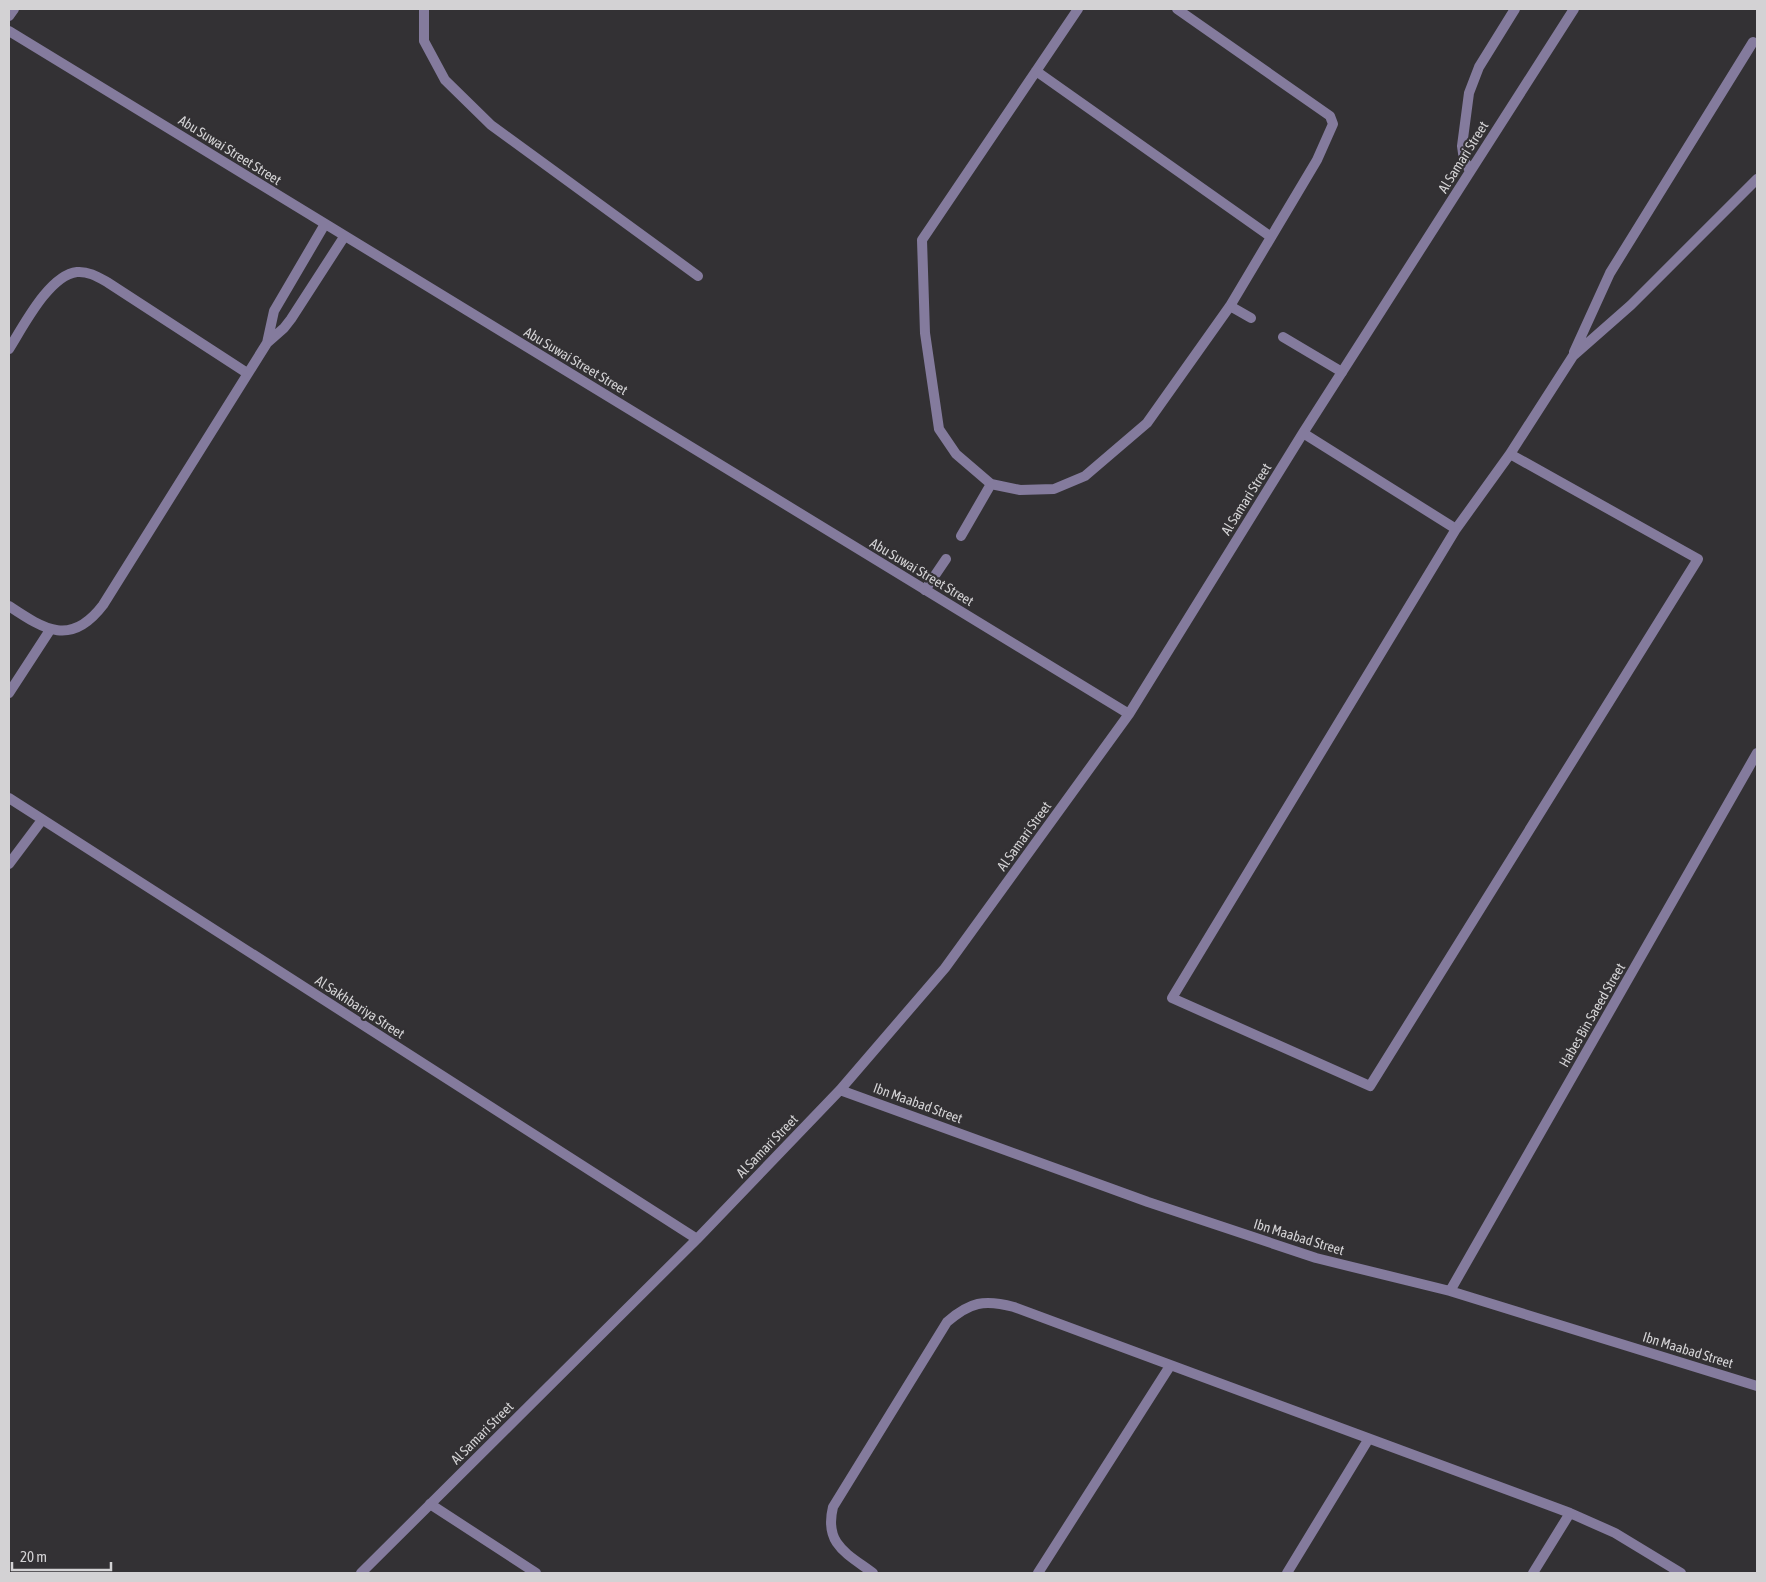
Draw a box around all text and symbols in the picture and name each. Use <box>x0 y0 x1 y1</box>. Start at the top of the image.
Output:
street label: Abu Suwai Street Street <box>176 112 284 188</box>
street label: Al Samari Street <box>1435 118 1491 196</box>
street label: Abu Suwai Street Street <box>521 324 631 398</box>
street label: Al Samari Street <box>1218 460 1274 538</box>
street label: Abu Suwai Street Street <box>867 535 977 609</box>
street label: Al Samari Street <box>994 798 1054 874</box>
street label: Habes Bin Saeed Street <box>1556 960 1628 1070</box>
street label: Al Sakhbariya Street <box>312 972 408 1042</box>
street label: Ibn Maabad Street <box>871 1079 965 1127</box>
street label: Al Samari Street <box>733 1111 801 1181</box>
street label: Ibn Maabad Street <box>1252 1216 1346 1258</box>
street label: Ibn Maabad Street <box>1641 1329 1735 1371</box>
street label: Al Samari Street <box>448 1399 516 1467</box>
scale bar <box>12 1540 111 1572</box>
text: 20 m <box>20 1548 47 1565</box>

